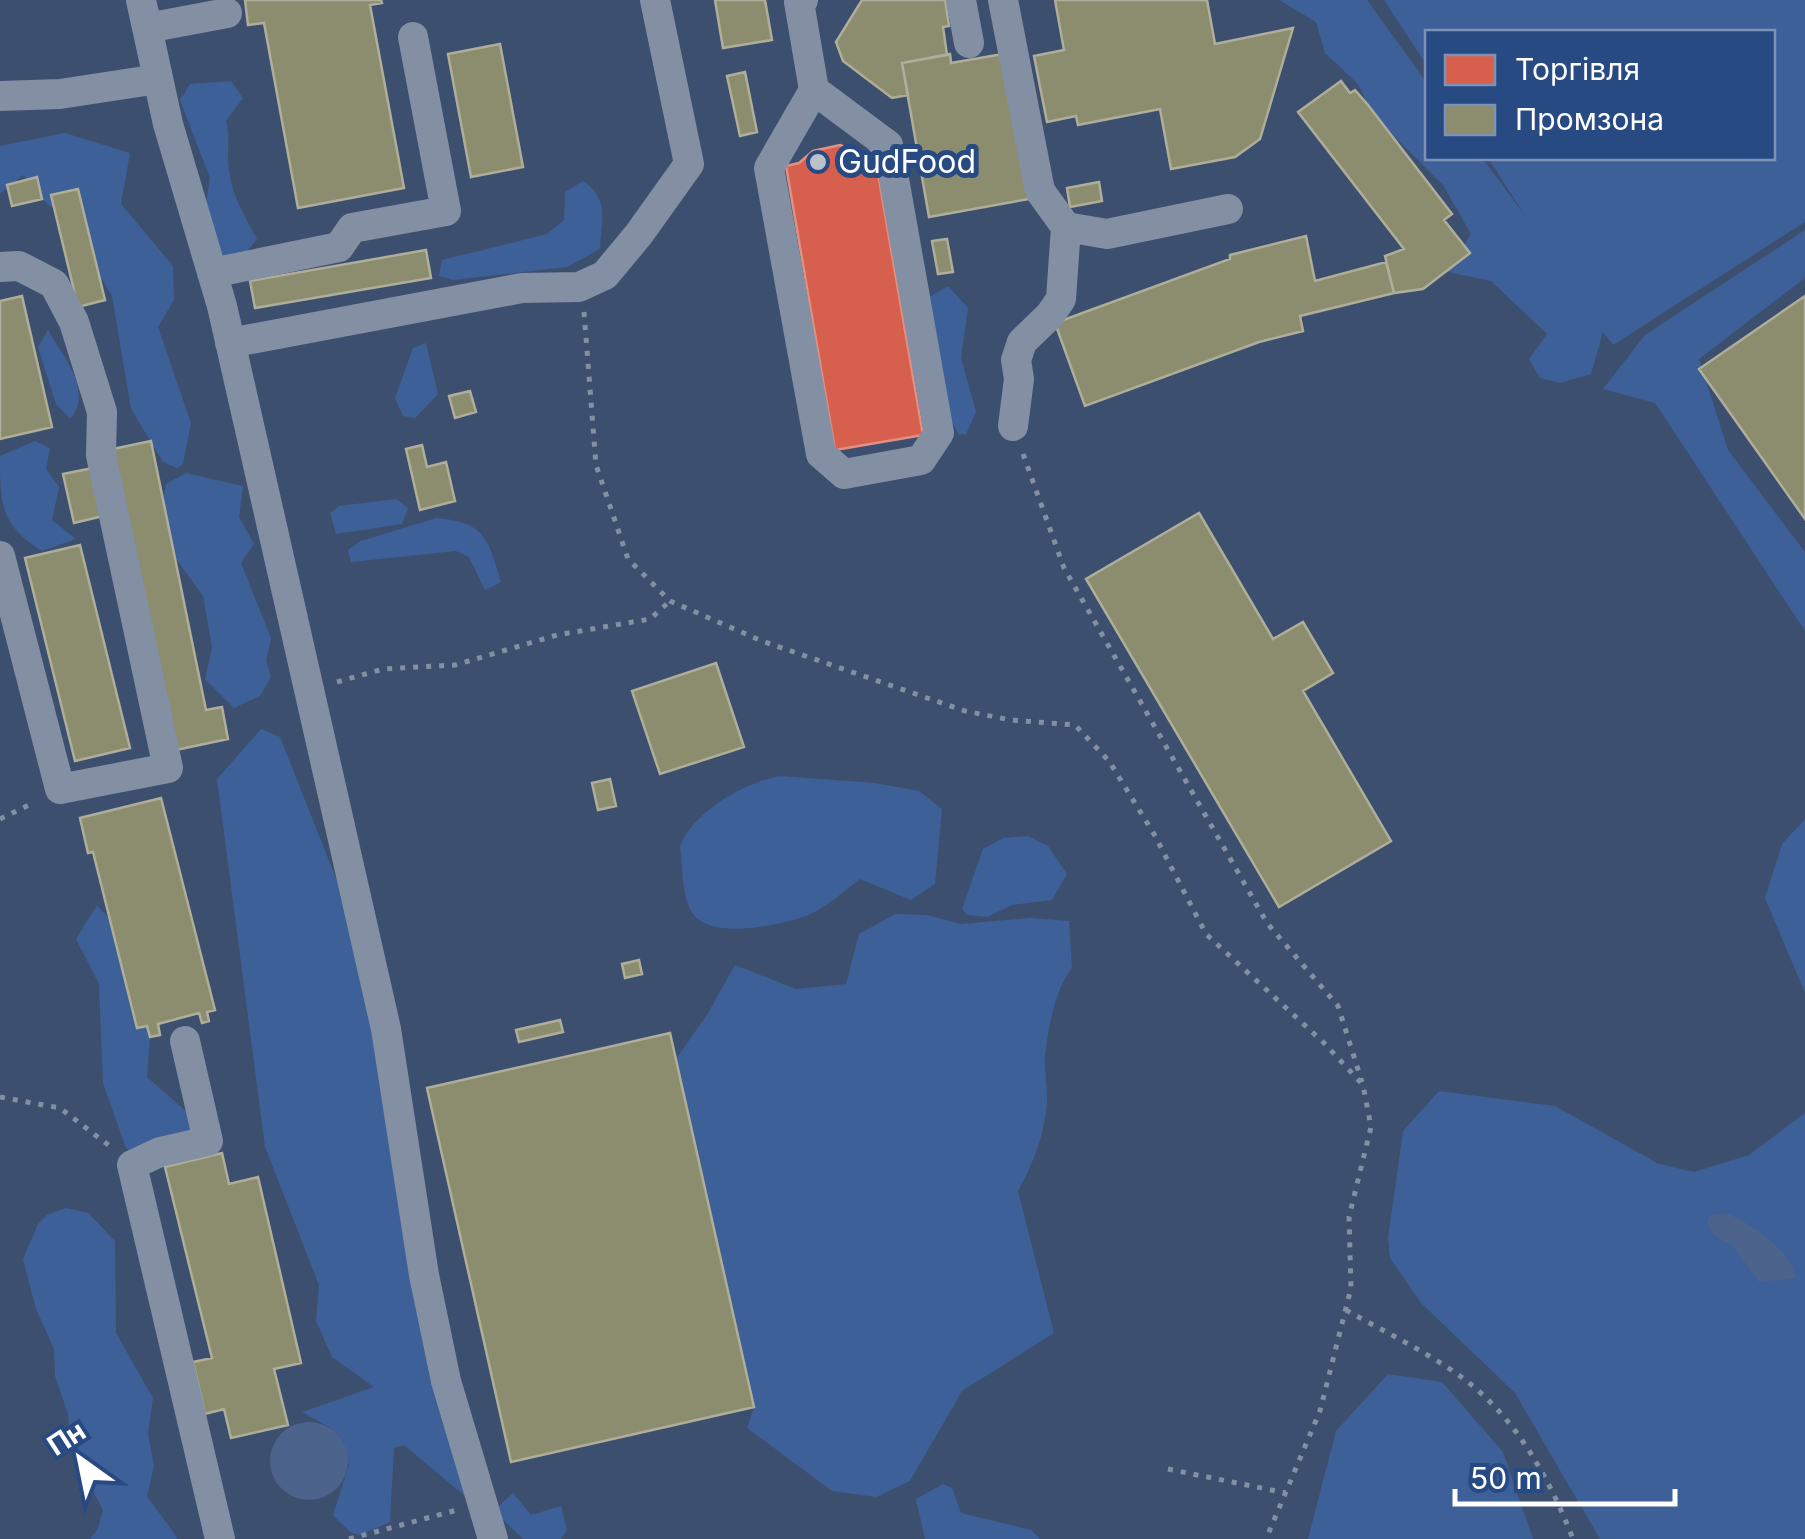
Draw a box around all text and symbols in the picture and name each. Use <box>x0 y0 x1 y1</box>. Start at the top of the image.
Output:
legend <box>1425 30 1775 160</box>
text: Торгівля <box>1515 51 1640 87</box>
text: Промзона <box>1515 101 1664 137</box>
place label: GudFood <box>838 142 976 181</box>
marker: GudFood <box>807 151 829 173</box>
north arrow <box>30 1409 130 1509</box>
text: Пн <box>41 1413 92 1463</box>
scale bar <box>1455 1444 1675 1506</box>
text: 50 m <box>1470 1460 1542 1496</box>

